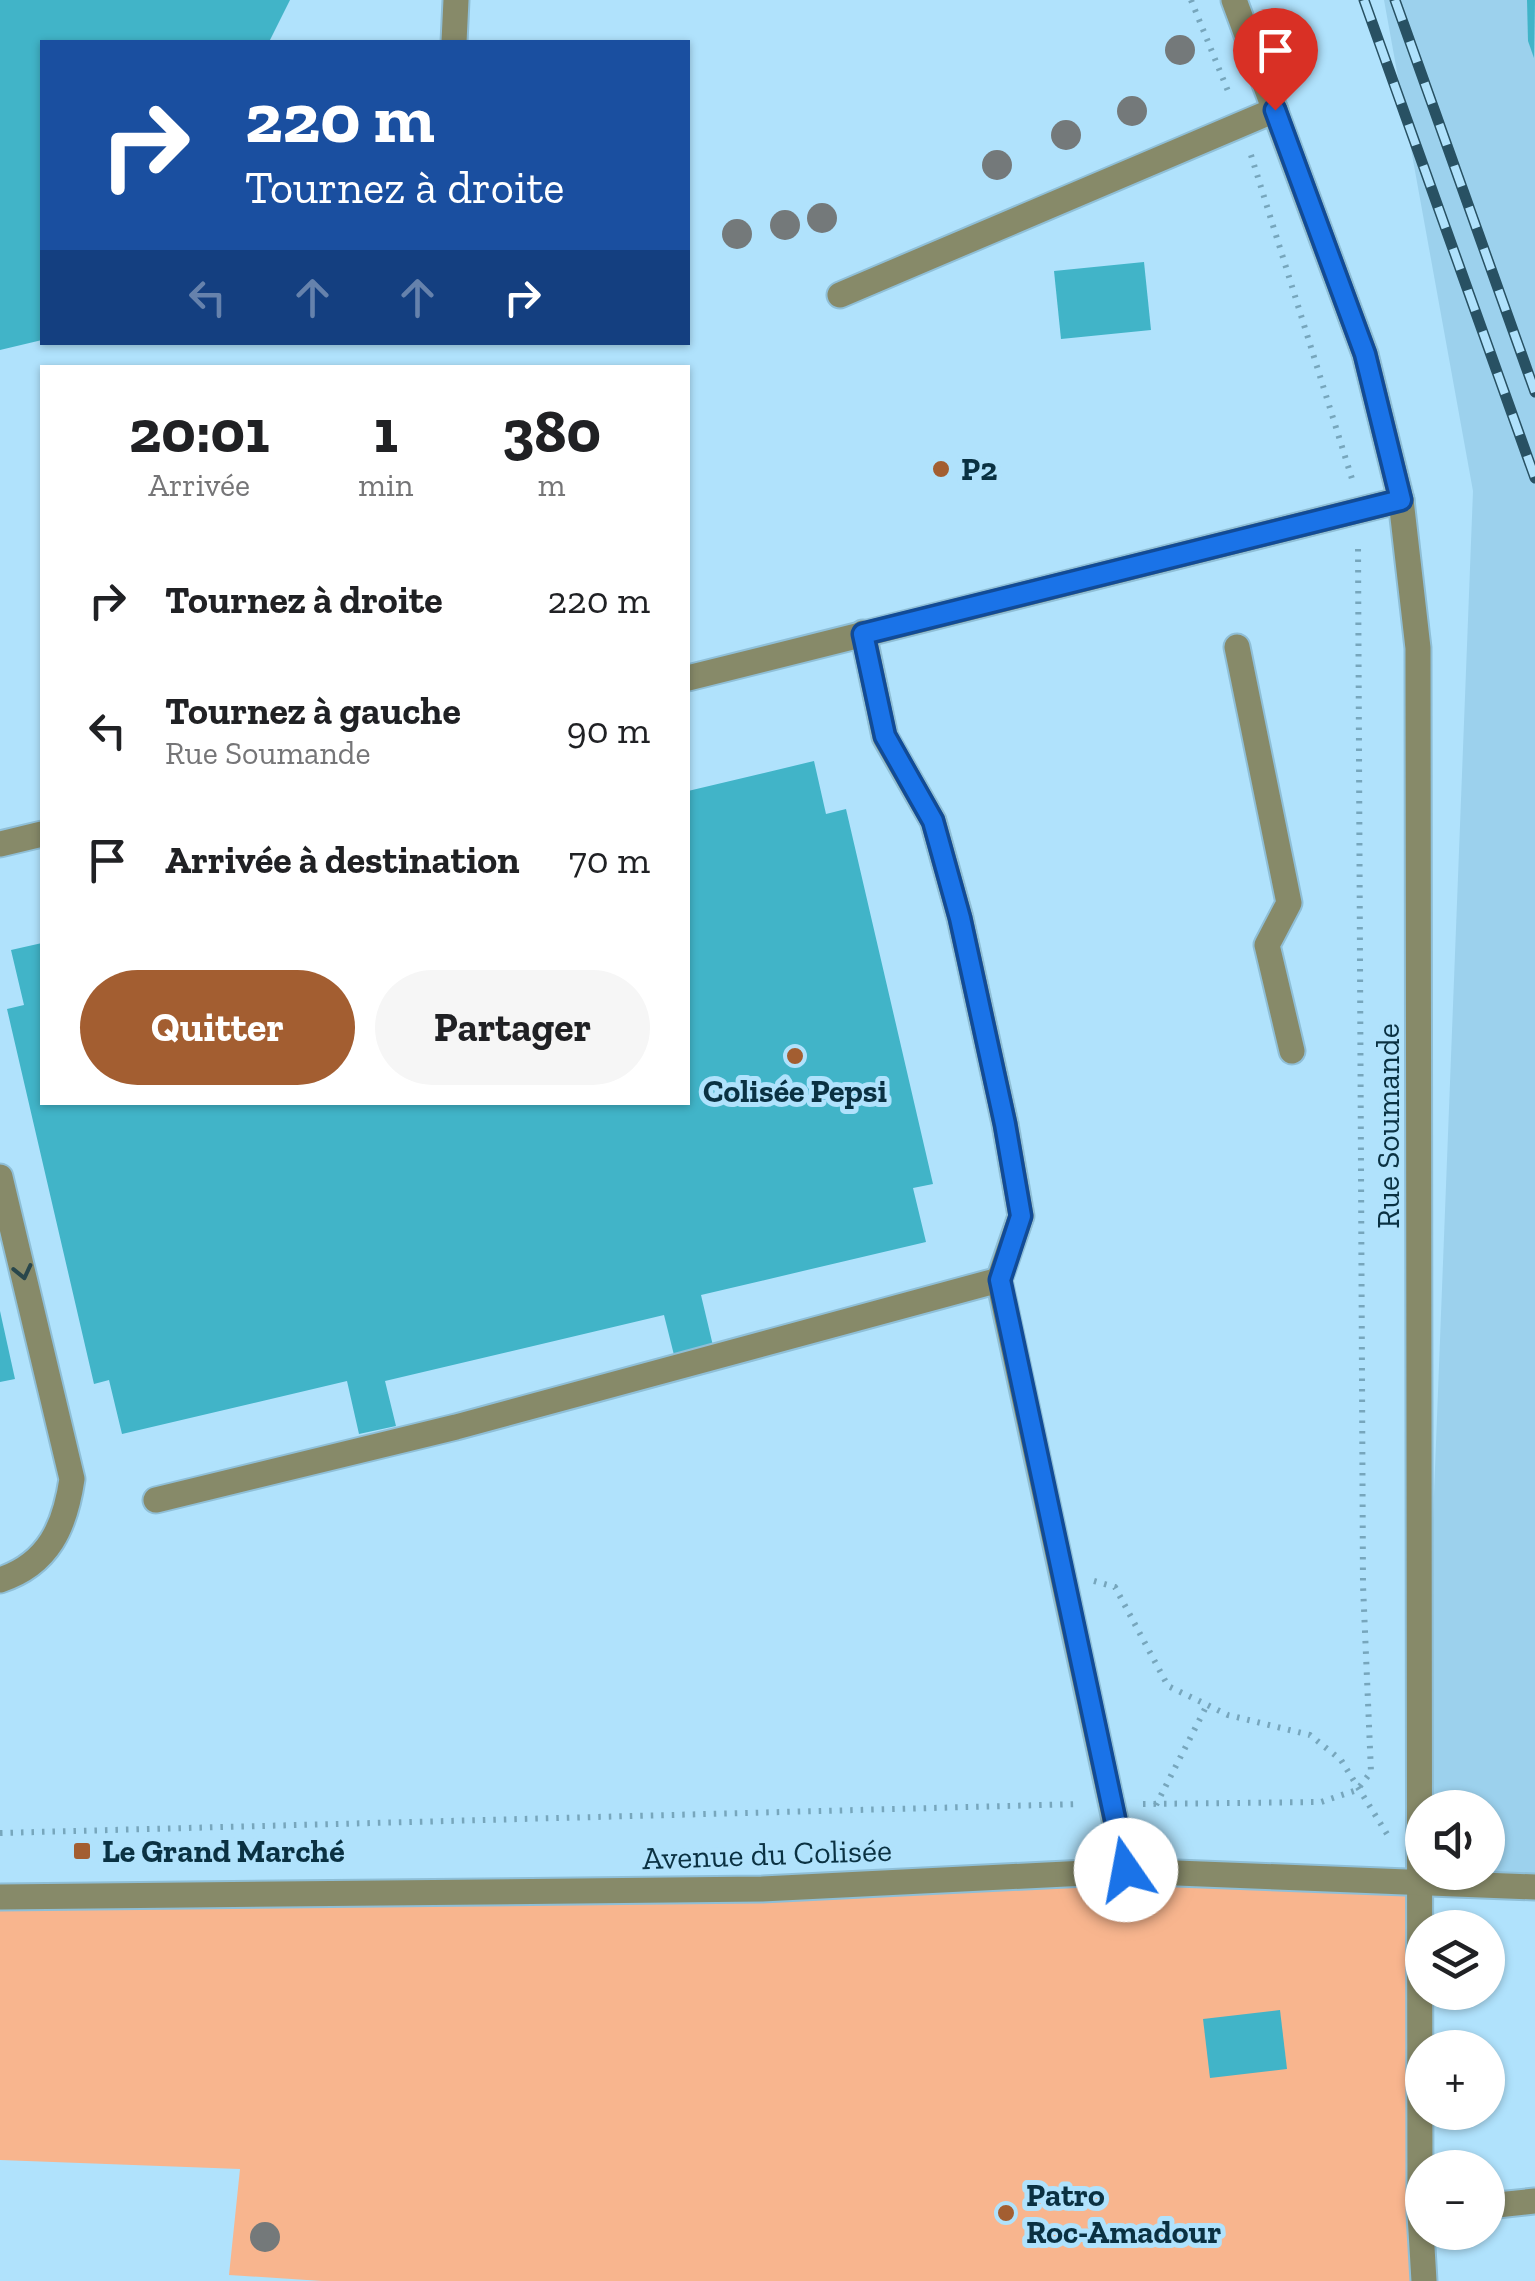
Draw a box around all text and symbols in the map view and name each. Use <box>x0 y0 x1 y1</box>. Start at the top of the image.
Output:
pin <box>1233 8 1318 111</box>
icon: arrive <box>1248 23 1303 78</box>
text: 220 m <box>245 76 435 160</box>
icon: right <box>80 80 210 210</box>
text: Tournez à droite <box>245 161 564 215</box>
icon: left <box>180 270 235 325</box>
icon: ahead <box>285 270 340 325</box>
icon: ahead <box>390 270 445 325</box>
icon: right <box>495 270 550 325</box>
text: 20:01 <box>129 395 269 467</box>
text: 1 <box>374 395 398 467</box>
text: 380 <box>502 395 601 467</box>
place label: P2 <box>961 450 997 488</box>
marker: P2 <box>930 458 952 480</box>
text: Arrivée <box>148 466 250 504</box>
text: min <box>358 466 413 504</box>
text: m <box>538 466 565 504</box>
icon: right <box>80 573 135 628</box>
text: Tournez à droite <box>165 577 443 623</box>
text: 220 m <box>548 577 650 623</box>
text: Tournez à gauche <box>165 688 461 734</box>
icon: left <box>80 703 135 758</box>
text: 90 m <box>567 707 650 753</box>
text: Rue Soumande <box>165 734 370 772</box>
icon: arrive <box>80 833 135 888</box>
text: Arrivée à destination <box>165 837 520 883</box>
text: 70 m <box>569 837 650 883</box>
button: Quitter <box>80 970 355 1085</box>
button: Partager <box>375 970 650 1085</box>
street label: Rue Soumande <box>1369 1023 1407 1229</box>
marker: Colisée Pepsi <box>784 1045 806 1067</box>
place label: Colisée Pepsi <box>703 1072 887 1110</box>
one-way arrow <box>11 1263 32 1280</box>
map controls <box>1405 1790 1505 2250</box>
button: sound <box>1405 1790 1505 1890</box>
position arrow <box>1074 1818 1178 1922</box>
street label: Avenue du Colisée <box>641 1831 893 1877</box>
place label: Le Grand Marché <box>102 1832 345 1870</box>
marker: Le Grand Marché <box>71 1840 93 1862</box>
button: layers <box>1405 1910 1505 2010</box>
button: + <box>1405 2030 1505 2130</box>
button: − <box>1405 2150 1505 2250</box>
place label: Patro Roc-Amadour <box>1026 2176 1221 2251</box>
marker: Patro Roc-Amadour <box>995 2202 1017 2224</box>

